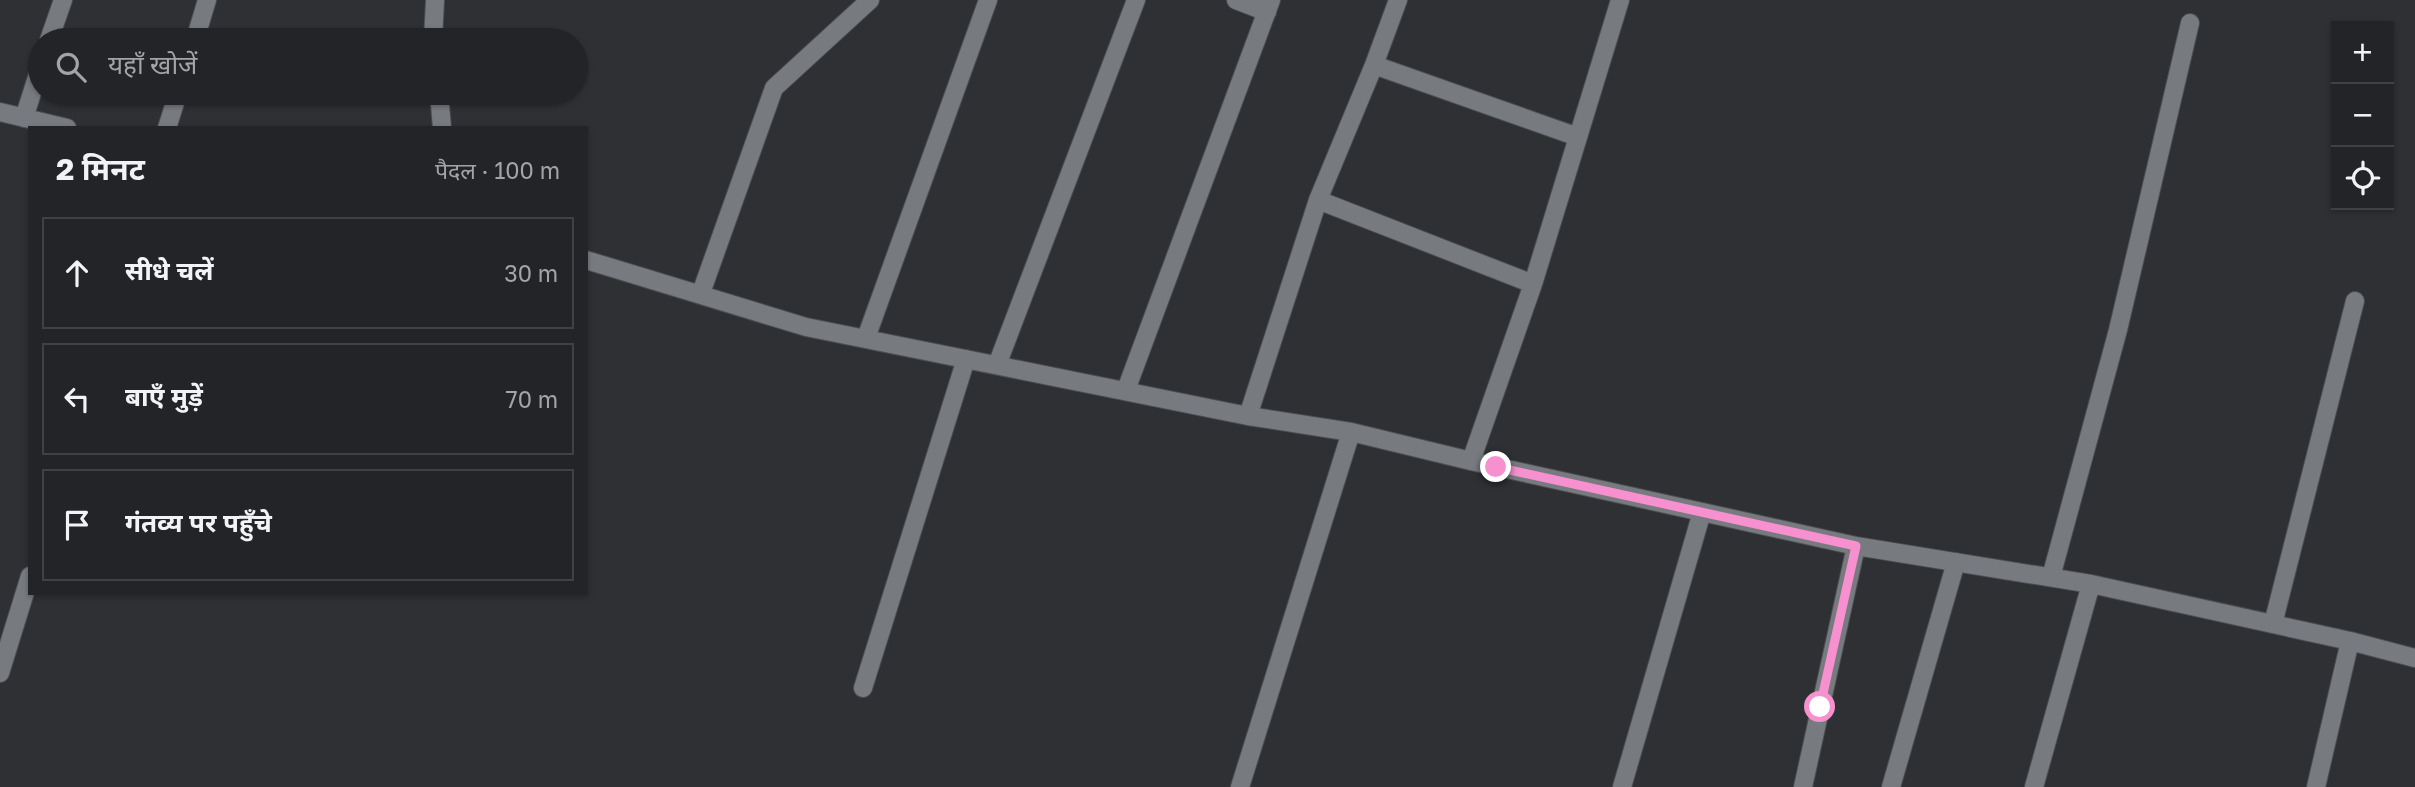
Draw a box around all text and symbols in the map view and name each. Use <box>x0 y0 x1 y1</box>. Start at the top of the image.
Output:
map controls <box>2331 21 2394 210</box>
button: + <box>2331 21 2394 84</box>
search box <box>28 28 588 105</box>
icon: search <box>52 48 90 86</box>
text: यहाँ खोजें <box>108 49 197 80</box>
button: − <box>2331 84 2394 147</box>
button: locate <box>2331 147 2394 210</box>
text: 2 मिनट <box>56 151 145 187</box>
text: पैदल · 100 m <box>435 156 560 184</box>
icon: ahead <box>58 254 96 292</box>
text: सीधे चलें <box>125 255 213 286</box>
text: 30 m <box>504 259 558 287</box>
icon: left <box>58 380 96 418</box>
text: बाएँ मुड़ें <box>125 381 203 412</box>
text: 70 m <box>505 385 558 413</box>
route end <box>1480 451 1511 482</box>
icon: arrive <box>58 506 96 544</box>
text: गंतव्य पर पहुँचे <box>125 507 272 538</box>
route start <box>1804 691 1835 722</box>

